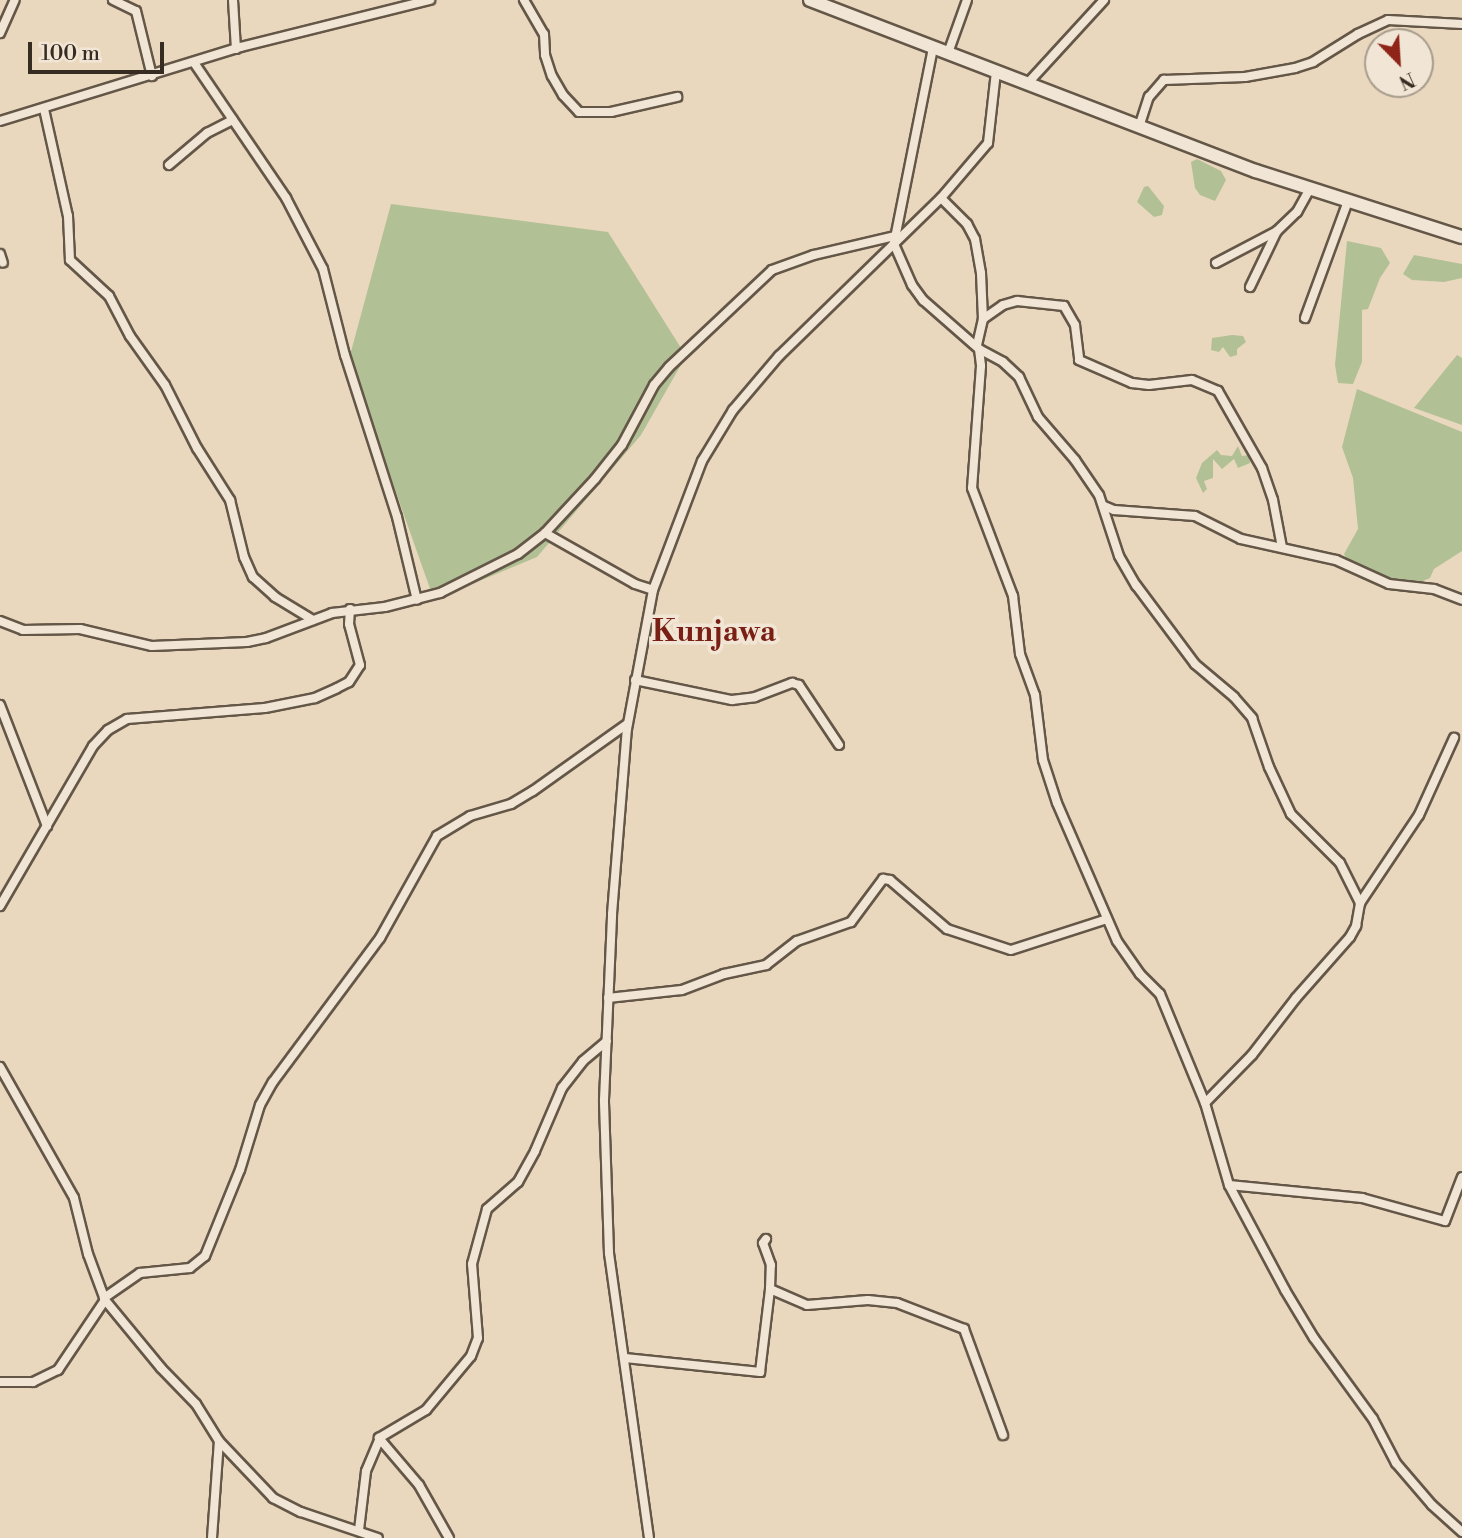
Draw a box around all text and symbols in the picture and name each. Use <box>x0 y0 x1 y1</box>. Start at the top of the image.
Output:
scale bar <box>32 28 168 72</box>
north arrow <box>1364 28 1434 98</box>
text: 100 m <box>41 41 100 67</box>
text: N <box>1395 66 1418 94</box>
district label: Kunjawa <box>652 614 776 650</box>

